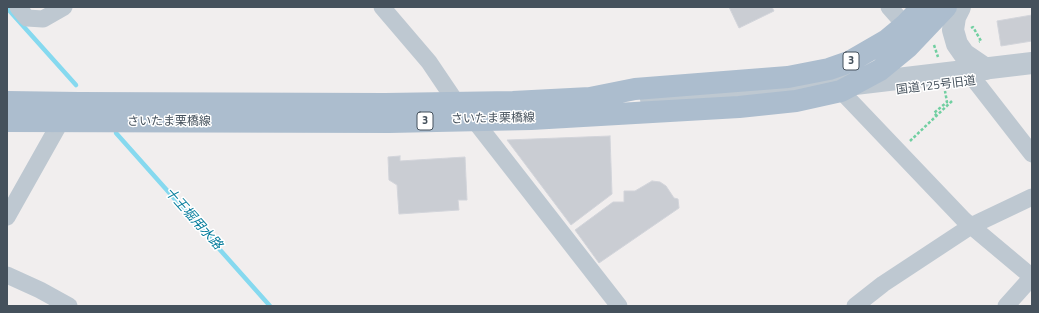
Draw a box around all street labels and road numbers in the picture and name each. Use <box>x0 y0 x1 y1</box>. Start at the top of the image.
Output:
road number: 3 <box>843 52 859 70</box>
street label: 国道125号旧道 <box>895 74 977 98</box>
street label: さいたま栗橋線 <box>451 111 535 127</box>
road number: 3 <box>417 112 433 130</box>
street label: さいたま栗橋線 <box>127 115 211 129</box>

